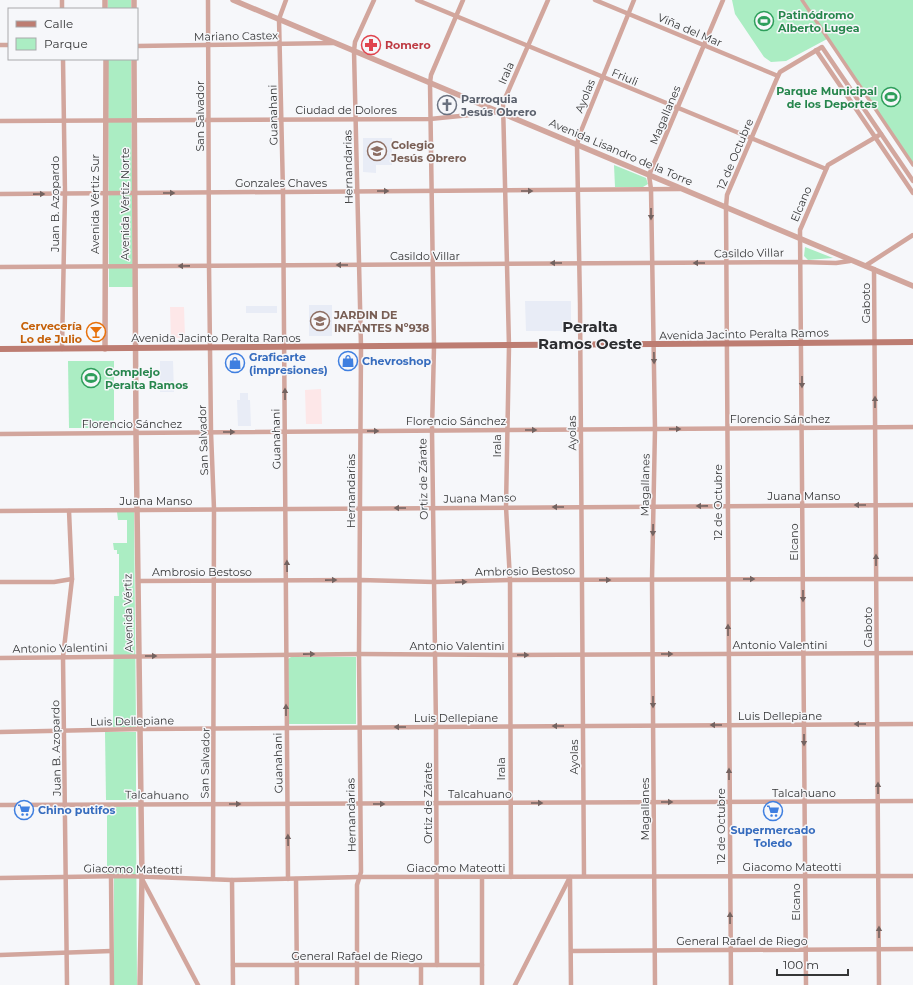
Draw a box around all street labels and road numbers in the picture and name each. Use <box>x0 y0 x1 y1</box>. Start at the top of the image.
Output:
street label: Viña del Mar <box>656 10 724 50</box>
street label: Mariano Castex <box>194 28 278 44</box>
street label: Irala <box>495 60 517 86</box>
street label: Friuli <box>610 65 640 89</box>
street label: Ayolas <box>572 77 598 115</box>
street label: San Salvador <box>193 81 207 151</box>
street label: Magallanes <box>646 83 684 147</box>
street label: Guanahani <box>265 85 281 145</box>
street label: Ciudad de Dolores <box>295 103 397 117</box>
street label: Avenida Lisandro de la Torre <box>547 115 695 189</box>
street label: 12 de Octubre <box>714 116 756 192</box>
street label: Hernandarias <box>340 129 356 204</box>
street label: Avenida Vértiz Norte <box>118 147 132 260</box>
street label: Avenida Vértiz Sur <box>88 154 102 254</box>
street label: Juan B. Azopardo <box>48 156 62 253</box>
street label: Gonzales Chaves <box>235 176 328 190</box>
street label: Elcano <box>787 184 815 224</box>
street label: Casildo Villar <box>714 245 784 261</box>
street label: Casildo Villar <box>390 249 460 263</box>
street label: Gaboto <box>859 283 873 323</box>
street label: Avenida Jacinto Peralta Ramos <box>659 326 829 342</box>
street label: Avenida Jacinto Peralta Ramos <box>131 331 301 345</box>
street label: San Salvador <box>195 404 211 476</box>
street label: Guanahani <box>268 409 284 469</box>
street label: Florencio Sánchez <box>730 412 831 426</box>
street label: Florencio Sánchez <box>406 414 507 428</box>
street label: Ayolas <box>565 415 579 451</box>
street label: Florencio Sánchez <box>82 417 183 431</box>
street label: Irala <box>490 434 504 458</box>
street label: Ortiz de Zárate <box>415 438 431 520</box>
street label: Hernandarias <box>344 453 358 528</box>
street label: Magallanes <box>637 453 653 517</box>
street label: 12 de Octubre <box>711 464 725 540</box>
street label: Juana Manso <box>767 489 841 503</box>
street label: Juana Manso <box>442 490 517 506</box>
street label: Juana Manso <box>119 494 193 508</box>
street label: Elcano <box>787 523 801 561</box>
street label: Ambrosio Bestoso <box>475 563 575 579</box>
street label: Ambrosio Bestoso <box>152 565 252 579</box>
street label: Avenida Vértiz <box>120 573 136 652</box>
street label: Gaboto <box>861 607 875 647</box>
street label: Antonio Valentini <box>732 638 828 652</box>
street label: Antonio Valentini <box>409 639 505 653</box>
street label: Antonio Valentini <box>12 640 108 656</box>
street label: Juan B. Azopardo <box>48 700 64 797</box>
street label: Luis Dellepiane <box>738 709 822 723</box>
street label: Luis Dellepiane <box>414 711 498 725</box>
street label: Luis Dellepiane <box>90 713 175 729</box>
street label: San Salvador <box>197 727 213 799</box>
street label: Guanahani <box>270 733 286 793</box>
street label: Ayolas <box>567 739 581 775</box>
street label: Irala <box>494 757 508 781</box>
street label: Ortiz de Zárate <box>421 762 435 844</box>
street label: Hernandarias <box>343 777 359 852</box>
street label: Magallanes <box>638 777 652 840</box>
street label: Talcahuano <box>772 786 836 800</box>
street label: Talcahuano <box>125 787 189 803</box>
street label: Talcahuano <box>448 787 512 801</box>
street label: 12 de Octubre <box>714 788 728 864</box>
street label: Giacomo Mateotti <box>743 860 841 874</box>
street label: Giacomo Mateotti <box>83 861 183 877</box>
street label: Giacomo Mateotti <box>407 861 505 875</box>
street label: Elcano <box>789 883 803 921</box>
street label: General Rafael de Riego <box>676 934 808 948</box>
street label: General Rafael de Riego <box>291 949 423 963</box>

